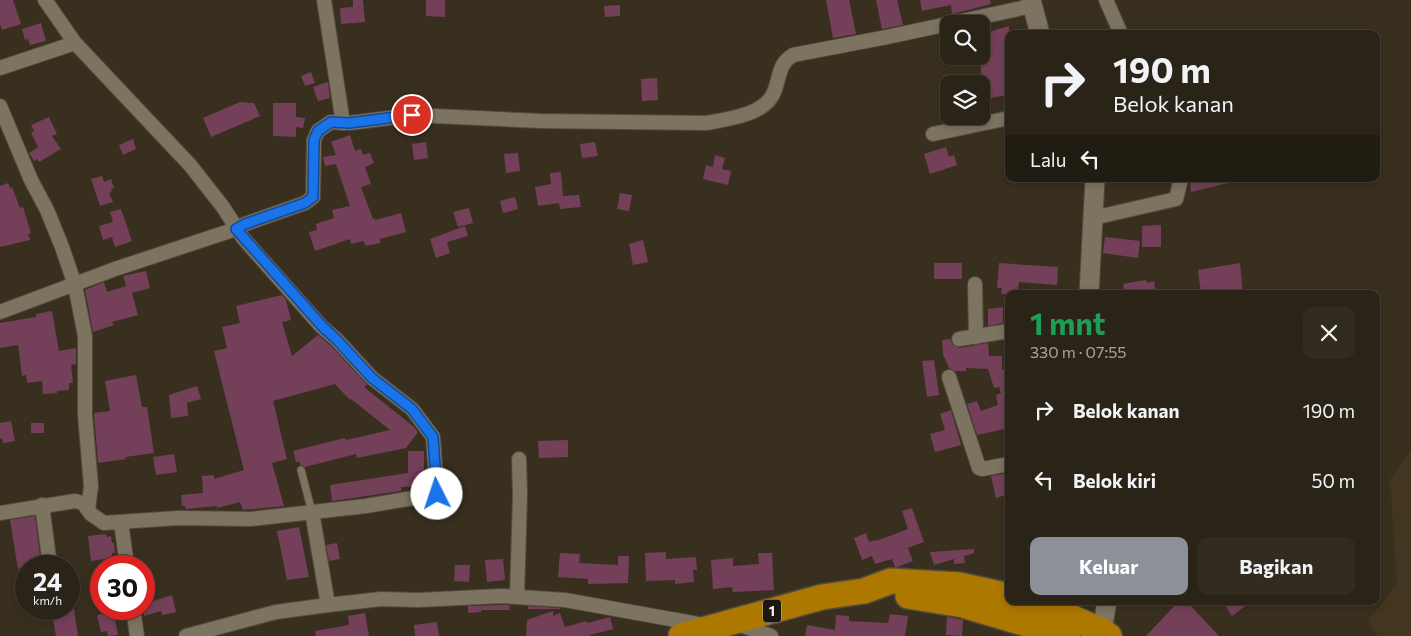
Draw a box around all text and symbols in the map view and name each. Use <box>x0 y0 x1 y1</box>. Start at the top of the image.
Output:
map controls <box>940 15 990 125</box>
button: search <box>940 15 990 65</box>
text: 190 m <box>1113 47 1211 90</box>
icon: right <box>1030 50 1095 115</box>
button: layers <box>940 75 990 125</box>
text: Belok kanan <box>1113 90 1234 117</box>
pin <box>391 94 433 136</box>
icon: arrive <box>398 101 426 129</box>
icon: left <box>1076 145 1104 173</box>
text: Lalu <box>1030 148 1066 171</box>
text: 1 mnt <box>1030 304 1106 341</box>
button: close <box>1303 307 1355 359</box>
text: 330 m · 07:55 <box>1030 342 1127 361</box>
icon: right <box>1030 396 1058 424</box>
text: Belok kanan <box>1073 399 1180 422</box>
text: 190 m <box>1303 399 1355 422</box>
icon: left <box>1030 466 1058 494</box>
position arrow <box>410 467 462 519</box>
text: Belok kiri <box>1073 469 1156 492</box>
text: 50 m <box>1311 469 1355 492</box>
button: Keluar <box>1030 537 1188 595</box>
button: Bagikan <box>1198 537 1355 595</box>
speed limit sign: 30 <box>90 555 155 620</box>
text: 24 <box>33 566 62 596</box>
text: km/h <box>33 593 62 607</box>
road number: 1 <box>763 600 781 622</box>

